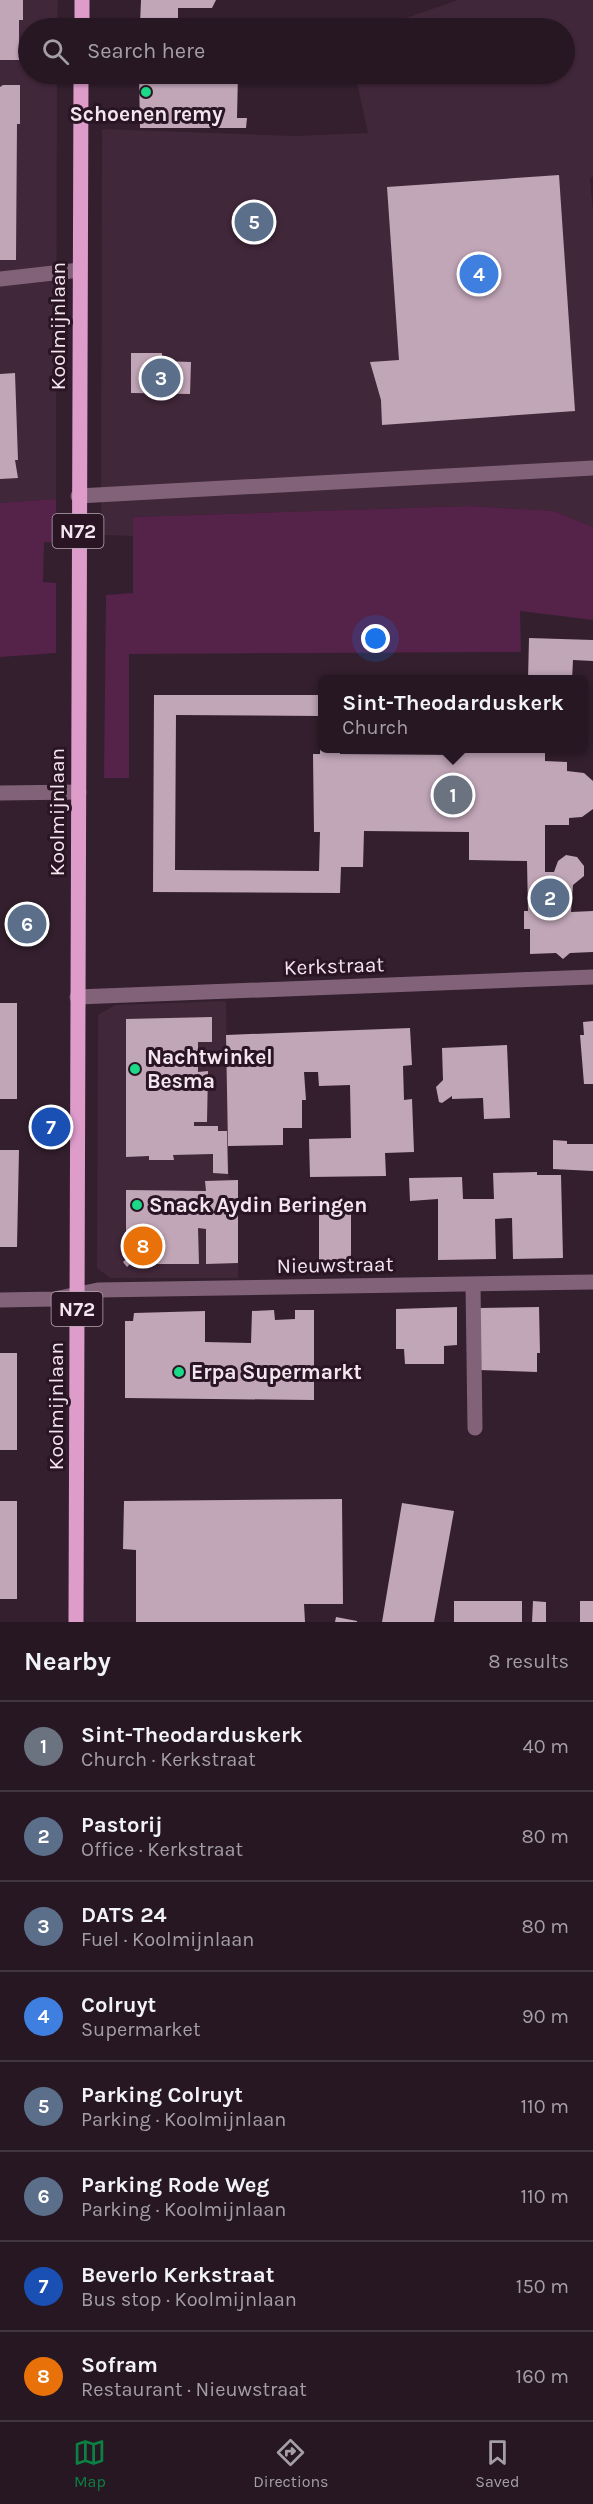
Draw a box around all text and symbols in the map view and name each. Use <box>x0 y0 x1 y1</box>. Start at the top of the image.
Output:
search box <box>18 18 575 84</box>
icon: search <box>39 35 72 68</box>
text: Search here <box>87 38 205 64</box>
marker: Schoenen remy <box>139 85 153 99</box>
place label: Schoenen remy <box>69 102 223 126</box>
pin: 5 <box>234 200 274 244</box>
pin: 4 <box>460 252 498 296</box>
street label: Koolmijnlaan <box>46 262 70 390</box>
pin: 3 <box>142 356 180 400</box>
road number: N72 <box>52 514 104 548</box>
your location <box>361 624 390 653</box>
popup <box>318 675 588 753</box>
text: Sint-Theodarduskerk <box>342 690 564 716</box>
text: Church <box>342 716 408 739</box>
street label: Koolmijnlaan <box>45 748 69 876</box>
pin: 1 <box>434 772 472 818</box>
pin: 2 <box>530 876 570 920</box>
pin: 6 <box>8 902 46 946</box>
street label: Kerkstraat <box>283 952 385 980</box>
place label: Nachtwinkel Besma <box>147 1045 273 1093</box>
marker: Nachtwinkel Besma <box>128 1062 142 1076</box>
pin: 7 <box>32 1104 70 1150</box>
place label: Snack Aydin Beringen <box>149 1193 367 1217</box>
marker: Snack Aydin Beringen <box>130 1198 144 1212</box>
pin: 8 <box>124 1224 162 1268</box>
street label: Nieuwstraat <box>276 1252 394 1278</box>
road number: N72 <box>52 1292 103 1326</box>
street label: Koolmijnlaan <box>44 1342 68 1470</box>
place label: Erpa Supermarkt <box>191 1360 362 1384</box>
marker: Erpa Supermarkt <box>172 1365 186 1379</box>
text: Nearby <box>24 1646 111 1677</box>
text: 8 results <box>488 1650 569 1673</box>
text: Sint-Theodarduskerk <box>81 1722 303 1748</box>
text: 1 <box>40 1735 47 1758</box>
text: 40 m <box>523 1735 569 1758</box>
text: Church · Kerkstraat <box>81 1748 256 1771</box>
text: Pastorij <box>81 1812 163 1838</box>
text: 2 <box>37 1825 50 1848</box>
text: 80 m <box>521 1825 569 1848</box>
text: Office · Kerkstraat <box>81 1838 243 1861</box>
text: DATS 24 <box>81 1902 167 1928</box>
text: 3 <box>37 1915 50 1938</box>
text: 80 m <box>521 1915 569 1938</box>
text: Fuel · Koolmijnlaan <box>81 1928 254 1951</box>
text: Colruyt <box>81 1992 156 2018</box>
text: 4 <box>38 2005 49 2028</box>
text: 90 m <box>522 2005 569 2028</box>
text: Supermarket <box>81 2018 200 2041</box>
text: Parking Colruyt <box>81 2082 243 2108</box>
text: 5 <box>38 2095 49 2118</box>
text: 110 m <box>520 2095 569 2118</box>
text: Parking · Koolmijnlaan <box>81 2108 286 2131</box>
text: Parking Rode Weg <box>81 2172 269 2198</box>
text: 6 <box>37 2185 50 2208</box>
text: 110 m <box>520 2185 569 2208</box>
text: Parking · Koolmijnlaan <box>81 2198 286 2221</box>
text: Beverlo Kerkstraat <box>81 2262 274 2288</box>
text: 7 <box>39 2275 48 2298</box>
text: 150 m <box>516 2275 569 2298</box>
text: Bus stop · Koolmijnlaan <box>81 2288 297 2311</box>
text: Sofram <box>81 2352 158 2378</box>
text: 8 <box>37 2365 50 2388</box>
text: 160 m <box>516 2365 569 2388</box>
text: Restaurant · Nieuwstraat <box>81 2378 307 2401</box>
tab: Map <box>73 2436 106 2491</box>
tab: Directions <box>253 2436 328 2491</box>
tab: Saved <box>475 2436 520 2491</box>

